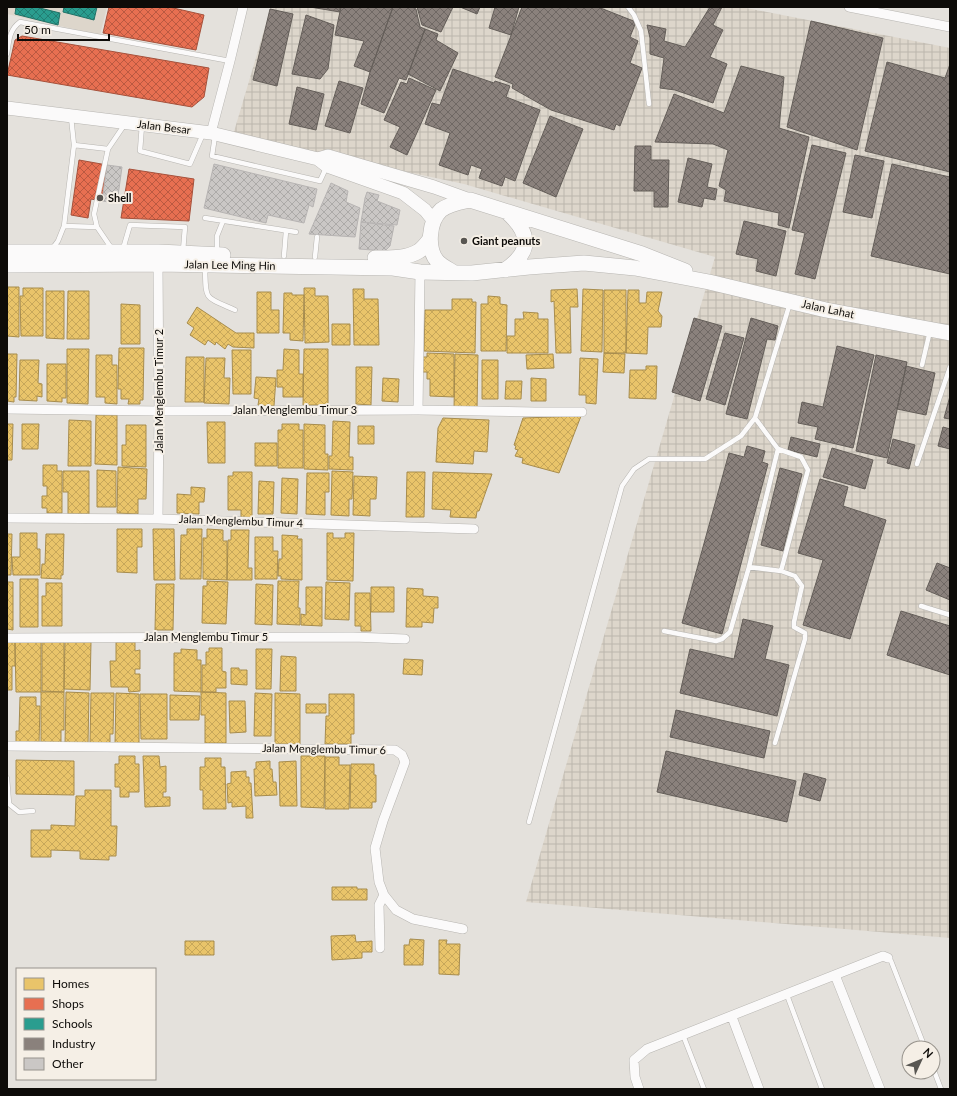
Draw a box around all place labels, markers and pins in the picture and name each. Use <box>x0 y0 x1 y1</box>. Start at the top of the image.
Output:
place label: Shell <box>108 191 132 204</box>
marker: Shell <box>95 193 105 203</box>
place label: Giant peanuts <box>472 234 540 247</box>
marker: Giant peanuts <box>459 236 469 246</box>

